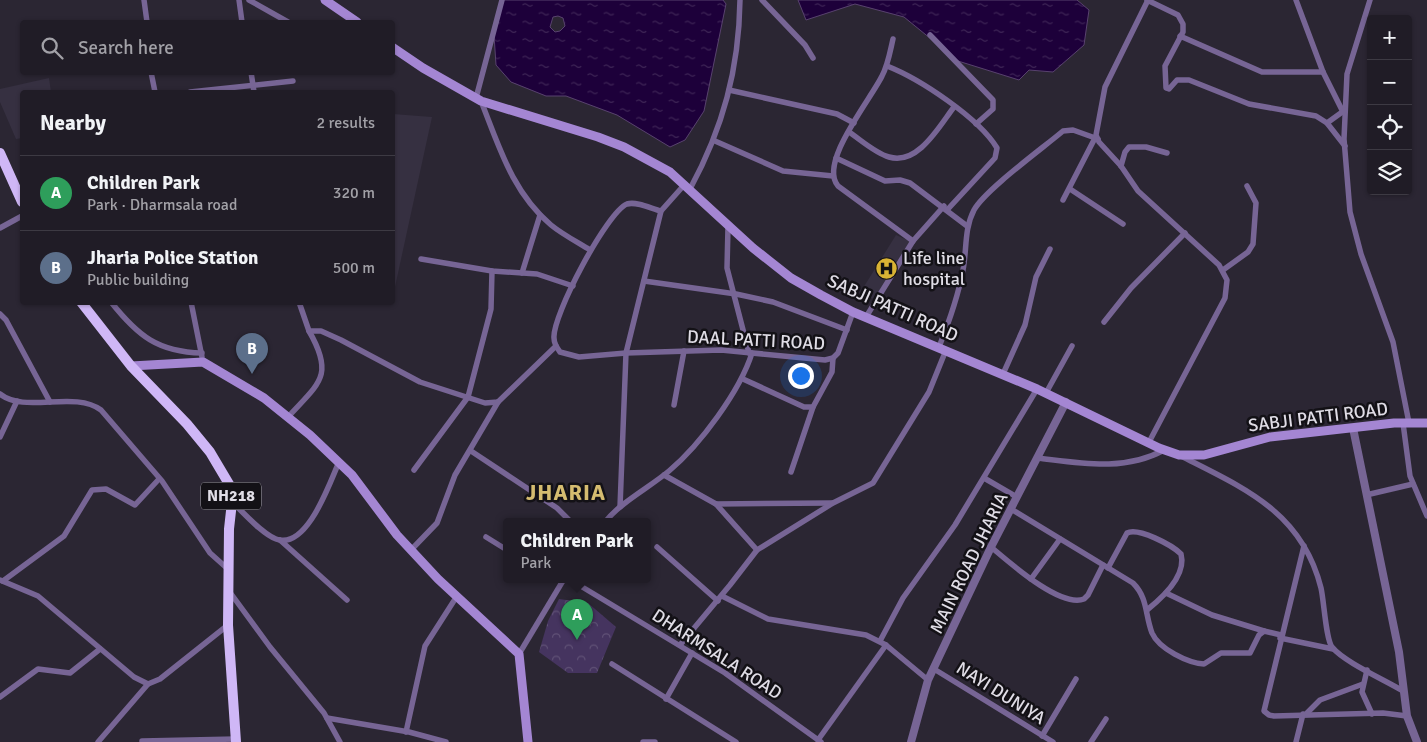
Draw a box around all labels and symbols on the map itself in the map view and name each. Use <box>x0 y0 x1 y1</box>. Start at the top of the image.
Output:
place label: Life line hospital <box>903 247 965 290</box>
hospital icon: Life line hospital <box>875 256 899 280</box>
street label: SABJI PATTI ROAD <box>824 269 962 347</box>
street label: DAAL PATTI ROAD <box>687 325 825 355</box>
pin: B <box>236 333 268 374</box>
your location <box>788 363 814 389</box>
street label: SABJI PATTI ROAD <box>1247 398 1389 436</box>
district label: JHARIA <box>526 479 606 506</box>
road number: NH218 <box>201 482 261 510</box>
street label: MAIN ROAD JHARIA <box>925 489 1013 637</box>
pin: A <box>561 599 593 640</box>
street label: DHARMSALA ROAD <box>648 604 786 704</box>
street label: NAYI DUNIYA <box>952 657 1050 729</box>

